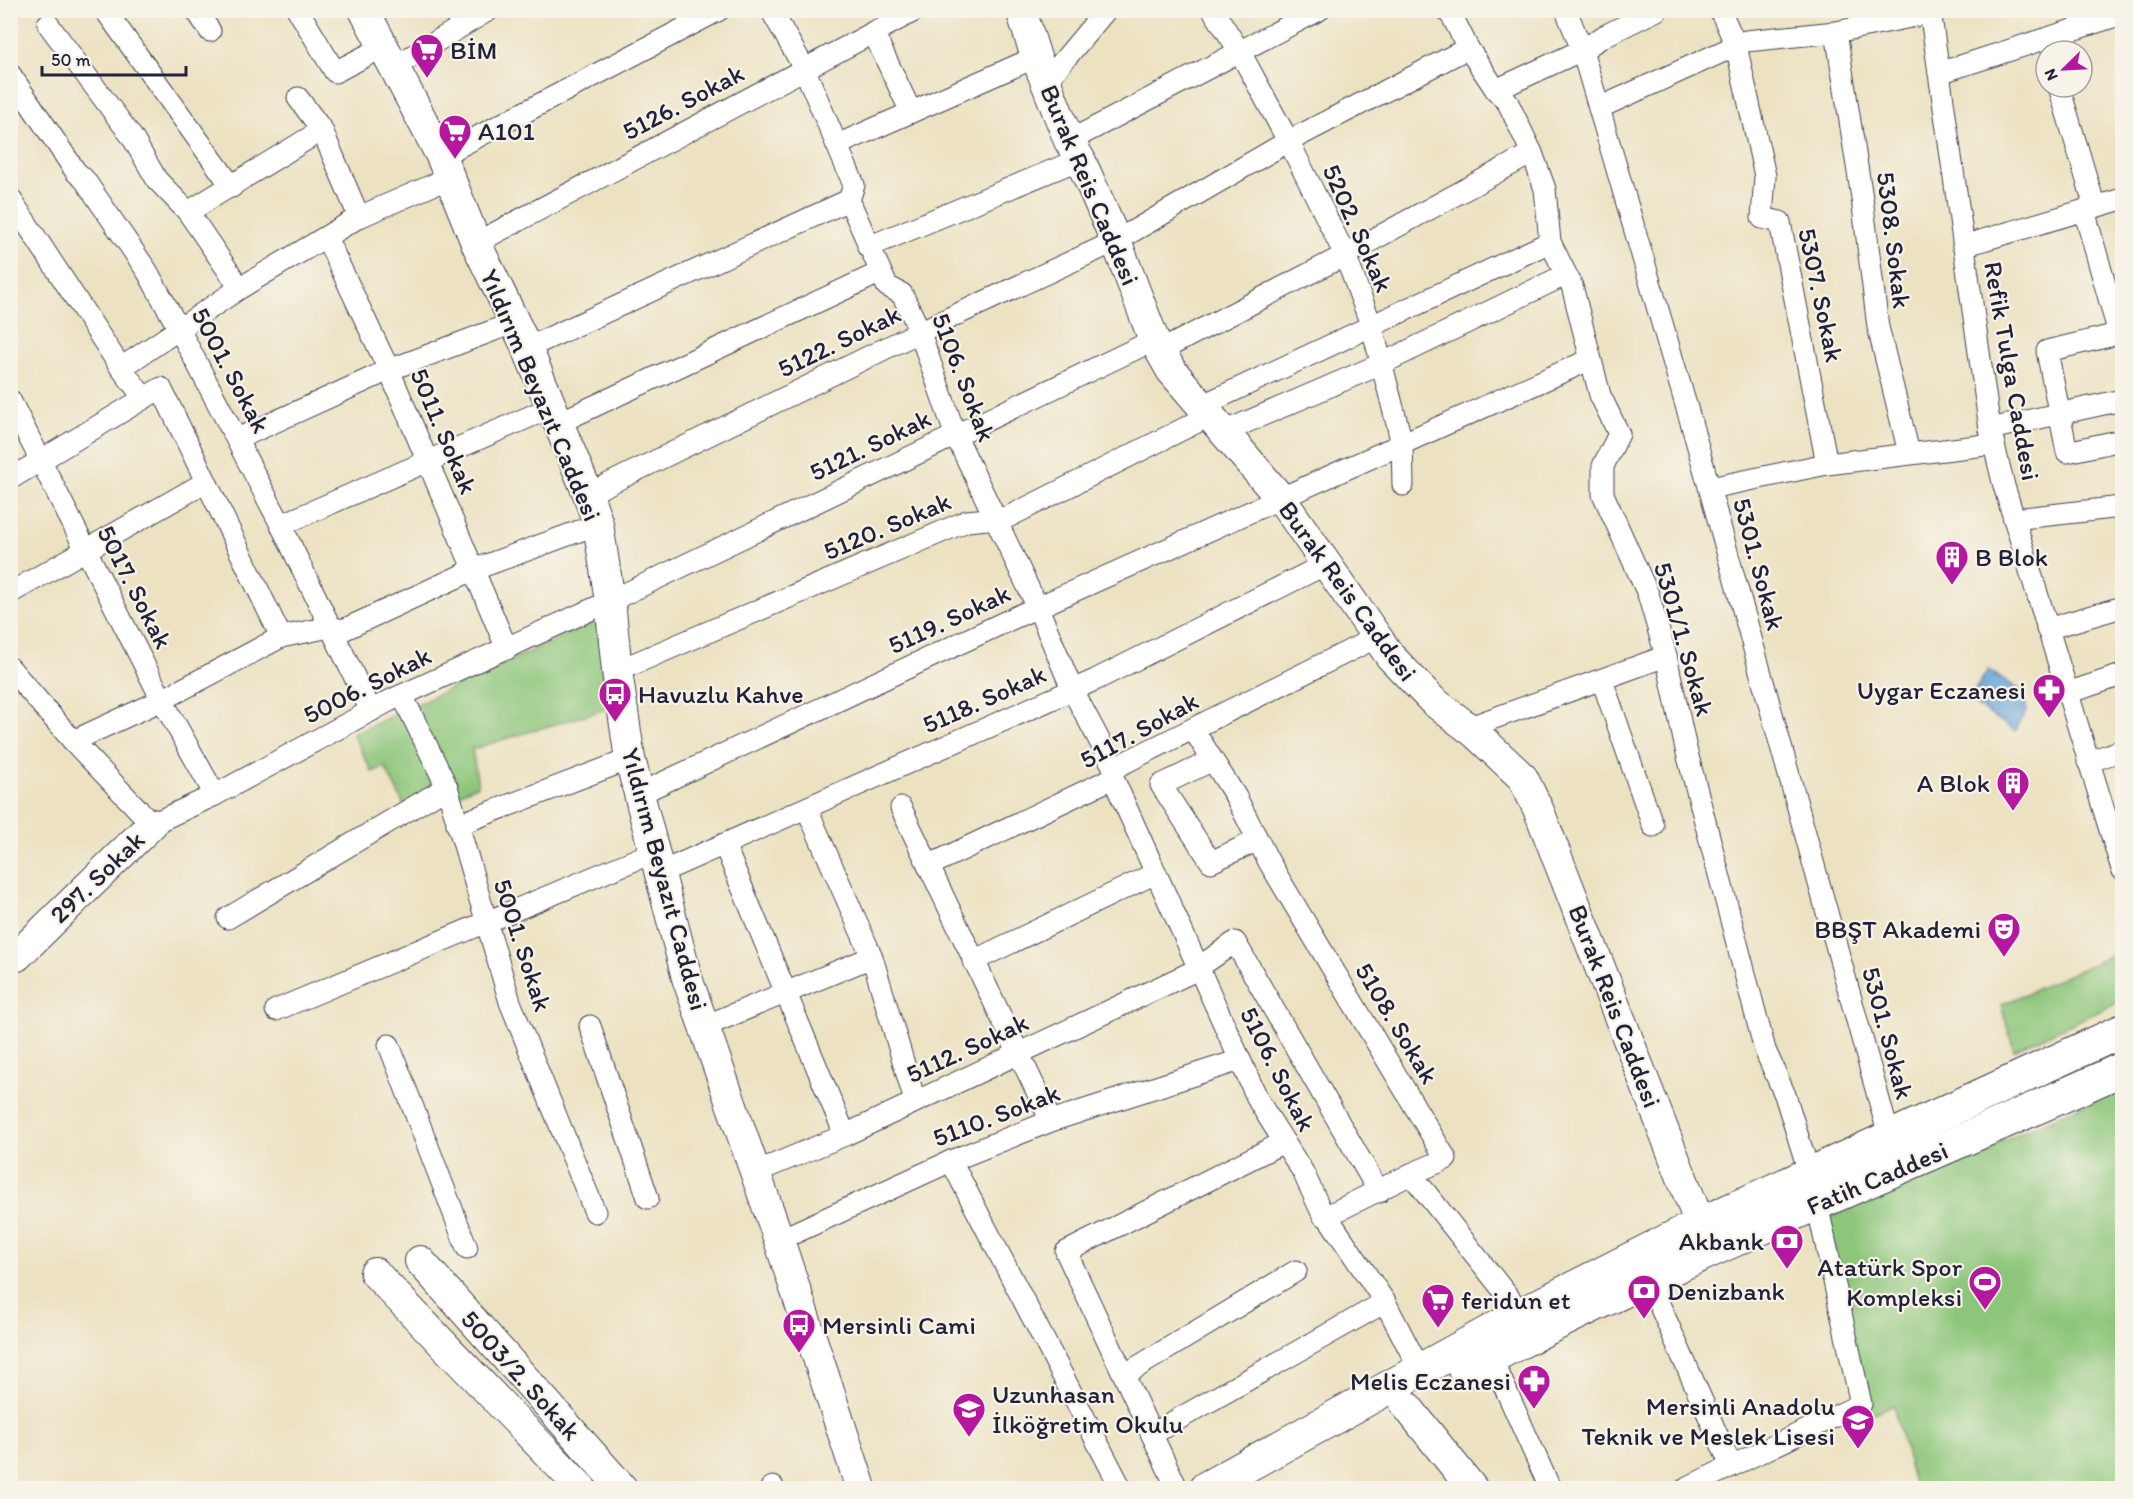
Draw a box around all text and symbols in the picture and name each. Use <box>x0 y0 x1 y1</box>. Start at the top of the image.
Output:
supermarket icon: BİM <box>409 32 445 79</box>
place label: BİM <box>450 34 497 66</box>
scale bar <box>42 39 186 77</box>
north arrow <box>2034 39 2094 99</box>
text: 50 m <box>51 49 91 71</box>
street label: 5126. Sokak <box>617 57 749 147</box>
text: N <box>2040 66 2062 84</box>
street label: Burak Reis Caddesi <box>1033 80 1147 290</box>
supermarket icon: A101 <box>437 113 473 160</box>
place label: A101 <box>478 115 535 147</box>
street label: 5202. Sokak <box>1316 159 1400 297</box>
street label: 5308. Sokak <box>1870 170 1918 310</box>
street label: 5307. Sokak <box>1791 225 1851 365</box>
street label: Refik Tulga Caddesi <box>1977 259 2047 483</box>
street label: Yıldırım Beyazıt Caddesi <box>473 264 609 526</box>
street label: 5122. Sokak <box>772 298 906 384</box>
street label: 5001. Sokak <box>185 302 277 438</box>
street label: 5106. Sokak <box>925 308 1003 446</box>
street label: 5011. Sokak <box>403 363 485 499</box>
street label: 5121. Sokak <box>804 402 936 488</box>
street label: 5120. Sokak <box>819 485 955 567</box>
street label: 5301. Sokak <box>1726 494 1792 634</box>
street label: Burak Reis Caddesi <box>1272 495 1424 687</box>
street label: 5017. Sokak <box>90 520 180 654</box>
building icon: B Blok <box>1934 539 1970 586</box>
place label: B Blok <box>1975 541 2048 573</box>
street label: 5301/1. Sokak <box>1647 558 1721 720</box>
street label: 5119. Sokak <box>883 577 1015 661</box>
street label: 5006. Sokak <box>298 639 436 731</box>
street label: 5118. Sokak <box>917 658 1051 740</box>
pharmacy icon: Uygar Eczanesi <box>2031 672 2067 719</box>
place label: Uygar Eczanesi <box>1857 674 2026 706</box>
bus stop icon: Havuzlu Kahve <box>597 676 633 723</box>
place label: Havuzlu Kahve <box>638 678 804 710</box>
street label: 5117. Sokak <box>1074 684 1204 776</box>
street label: Yıldırım Beyazıt Caddesi <box>615 744 715 1014</box>
building icon: A Blok <box>1995 765 2031 812</box>
place label: A Blok <box>1917 767 1990 799</box>
street label: 297. Sokak <box>43 824 151 930</box>
street label: 5001. Sokak <box>487 875 559 1015</box>
street label: Burak Reis Caddesi <box>1562 900 1668 1112</box>
theatre icon: BBŞT Akademi <box>1986 911 2022 958</box>
place label: BBŞT Akademi <box>1814 913 1981 945</box>
street label: 5108. Sokak <box>1348 957 1446 1089</box>
street label: 5301. Sokak <box>1855 963 1921 1103</box>
street label: 5106. Sokak <box>1233 1002 1323 1136</box>
street label: 5112. Sokak <box>901 1006 1033 1090</box>
street label: 5110. Sokak <box>928 1076 1064 1154</box>
street label: Fatih Caddesi <box>1801 1134 1953 1222</box>
bank icon: Akbank <box>1769 1223 1805 1270</box>
place label: Akbank <box>1679 1225 1765 1257</box>
place label: Atatürk Spor Kompleksi <box>1817 1251 1963 1313</box>
sports icon: Atatürk Spor Kompleksi <box>1967 1264 2003 1311</box>
bank icon: Denizbank <box>1626 1273 1662 1320</box>
place label: Denizbank <box>1667 1275 1785 1307</box>
supermarket icon: feridun et <box>1420 1282 1456 1329</box>
place label: feridun et <box>1461 1284 1571 1316</box>
street label: 5003/2. Sokak <box>454 1303 588 1447</box>
bus stop icon: Mersinli Cami <box>781 1307 817 1354</box>
place label: Mersinli Cami <box>822 1309 976 1341</box>
pharmacy icon: Melis Eczanesi <box>1516 1363 1552 1410</box>
place label: Melis Eczanesi <box>1350 1365 1511 1397</box>
place label: Uzunhasan İlköğretim Okulu <box>992 1378 1183 1440</box>
place label: Mersinli Anadolu Teknik ve Meslek Lisesi <box>1581 1390 1835 1452</box>
school or university icon: Uzunhasan İlköğretim Okulu <box>951 1391 987 1438</box>
school or university icon: Mersinli Anadolu Teknik ve Meslek Lisesi <box>1840 1403 1876 1450</box>

